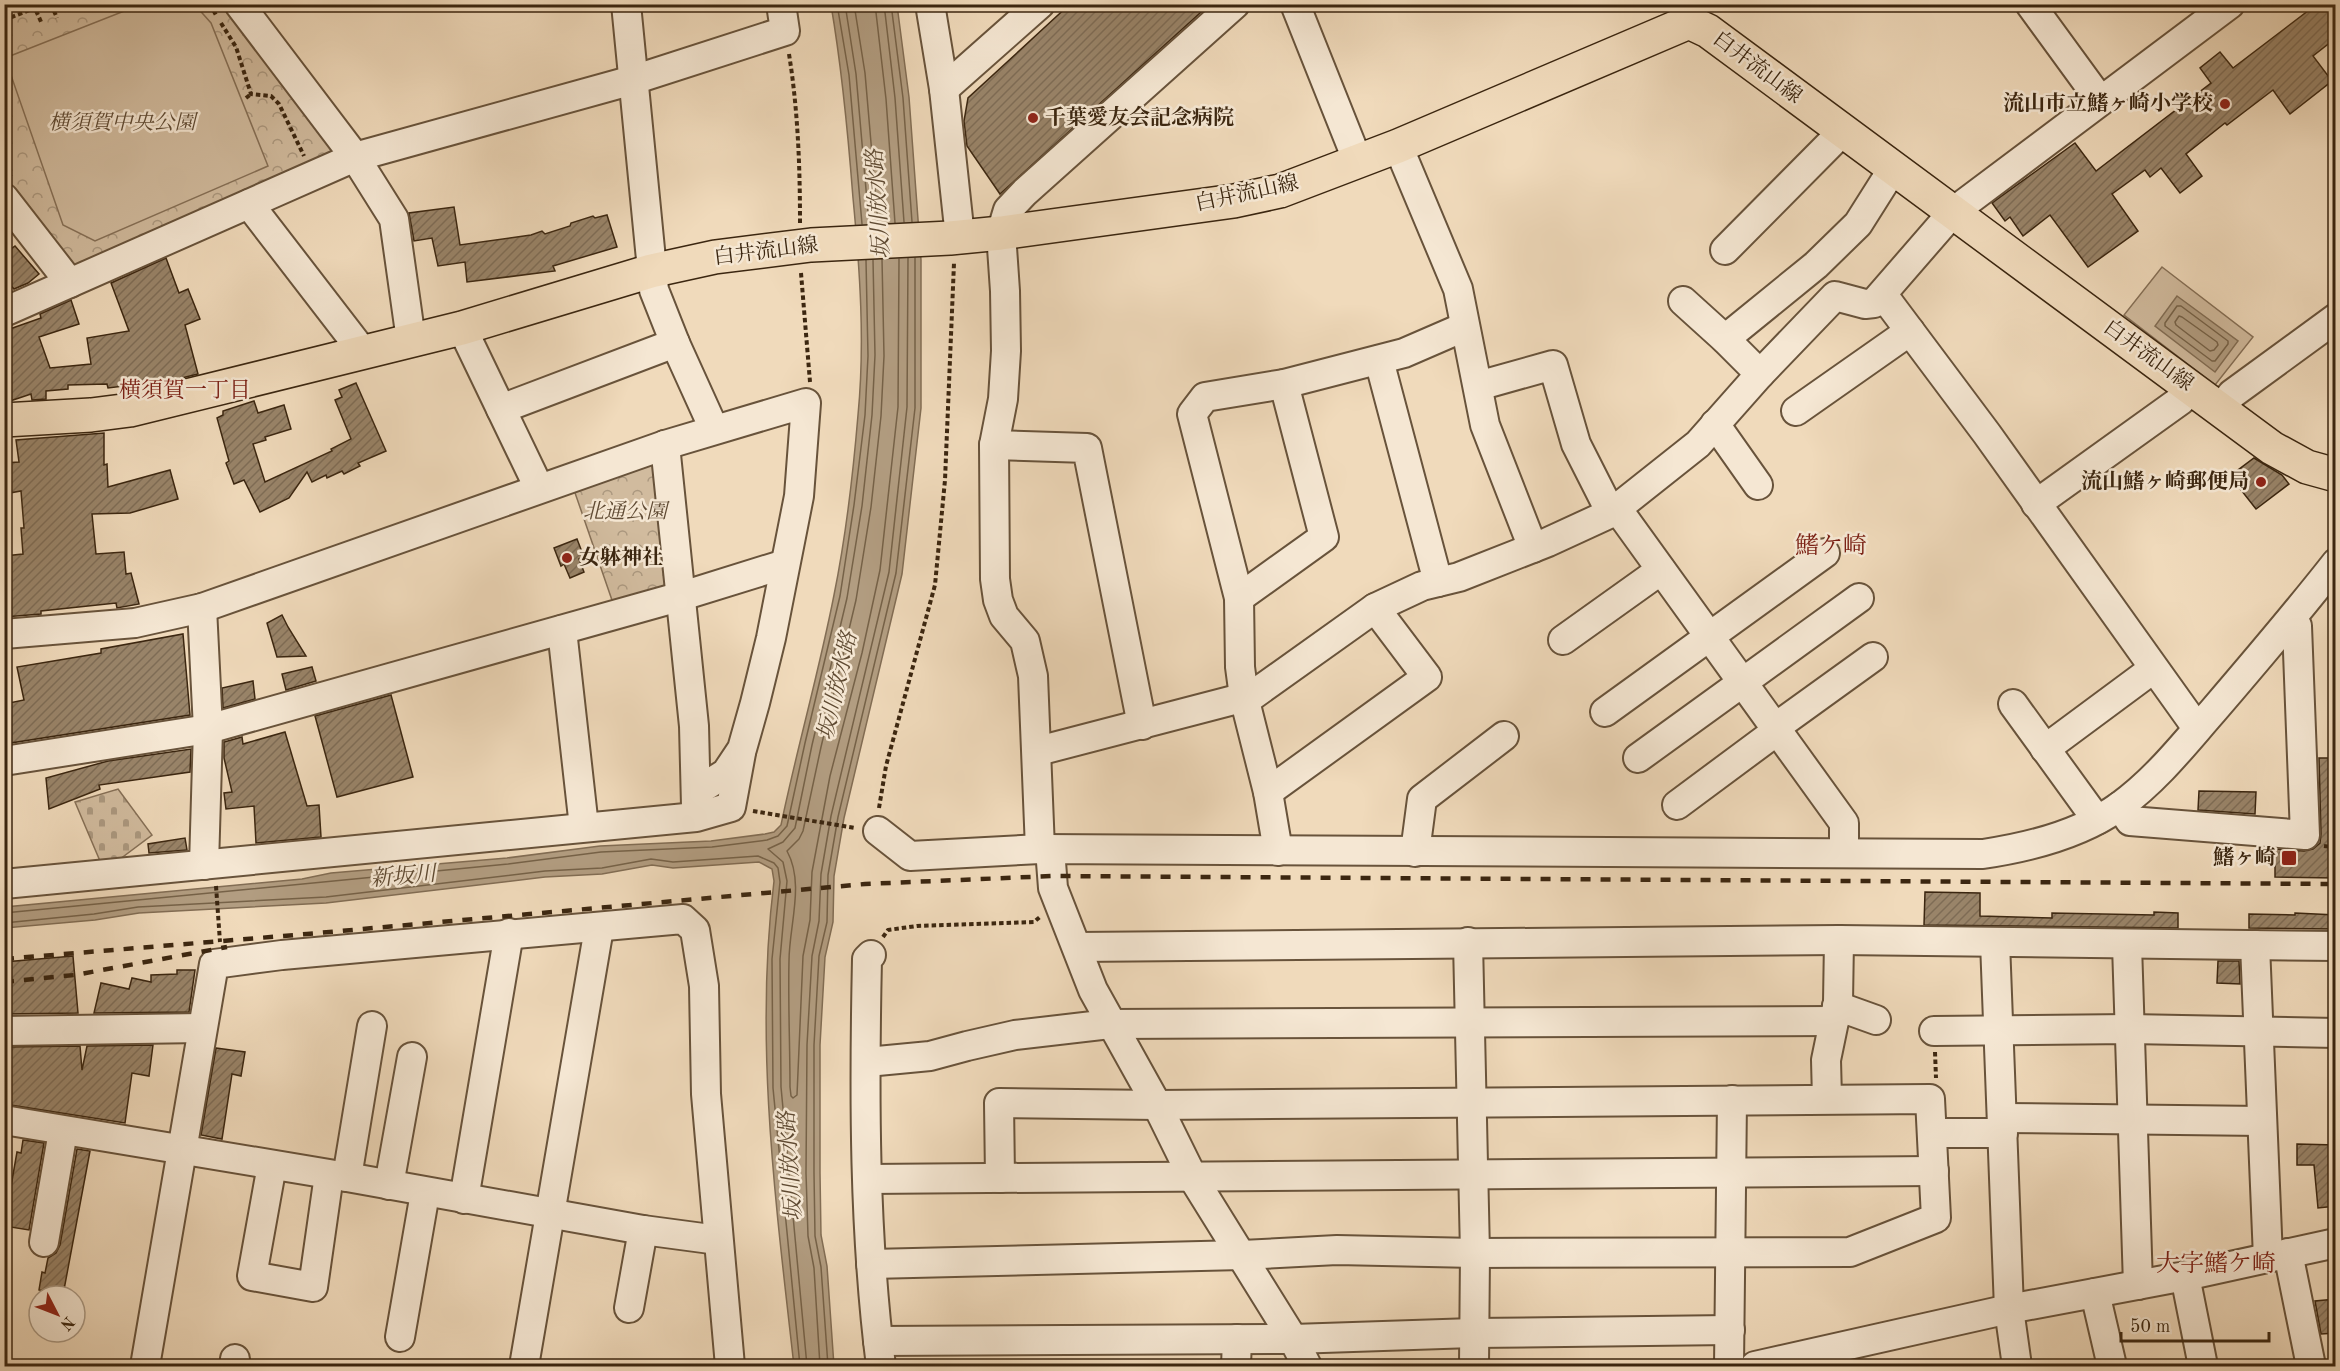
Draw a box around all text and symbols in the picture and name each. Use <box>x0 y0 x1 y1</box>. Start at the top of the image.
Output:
street label: 白井流山線 <box>1709 26 1806 108</box>
place label: 流山市立鰭ヶ崎小学校 <box>2003 91 2213 115</box>
marker: 流山市立鰭ヶ崎小学校 <box>2218 97 2232 111</box>
place label: 千葉愛友会記念病院 <box>1045 105 1234 129</box>
park label: 横須賀中央公園 <box>49 111 198 134</box>
marker: 千葉愛友会記念病院 <box>1026 111 1040 125</box>
water label: 坂川放水路 <box>862 146 894 260</box>
street label: 白井流山線 <box>1193 171 1301 215</box>
street label: 白井流山線 <box>712 233 819 269</box>
street label: 白井流山線 <box>2099 315 2198 395</box>
district label: 横須賀一丁目 <box>119 378 251 402</box>
place label: 流山鰭ヶ崎郵便局 <box>2081 469 2249 493</box>
marker: 流山鰭ヶ崎郵便局 <box>2254 475 2268 489</box>
park label: 北通公園 <box>583 500 670 523</box>
district label: 鰭ケ崎 <box>1795 533 1867 559</box>
place label: 女躰神社 <box>579 546 663 569</box>
marker: 女躰神社 <box>560 551 574 565</box>
water label: 坂川放水路 <box>813 628 862 742</box>
place label: 鰭ヶ崎 <box>2213 845 2276 869</box>
marker: 鰭ヶ崎 <box>2280 849 2298 867</box>
water label: 新坂川 <box>369 861 439 891</box>
water label: 坂川放水路 <box>774 1108 806 1222</box>
district label: 大字鰭ケ崎 <box>2156 1250 2276 1277</box>
north arrow <box>27 1284 87 1344</box>
scale bar <box>2121 1305 2270 1343</box>
text: N <box>56 1313 77 1333</box>
text: 50 m <box>2130 1318 2170 1336</box>

